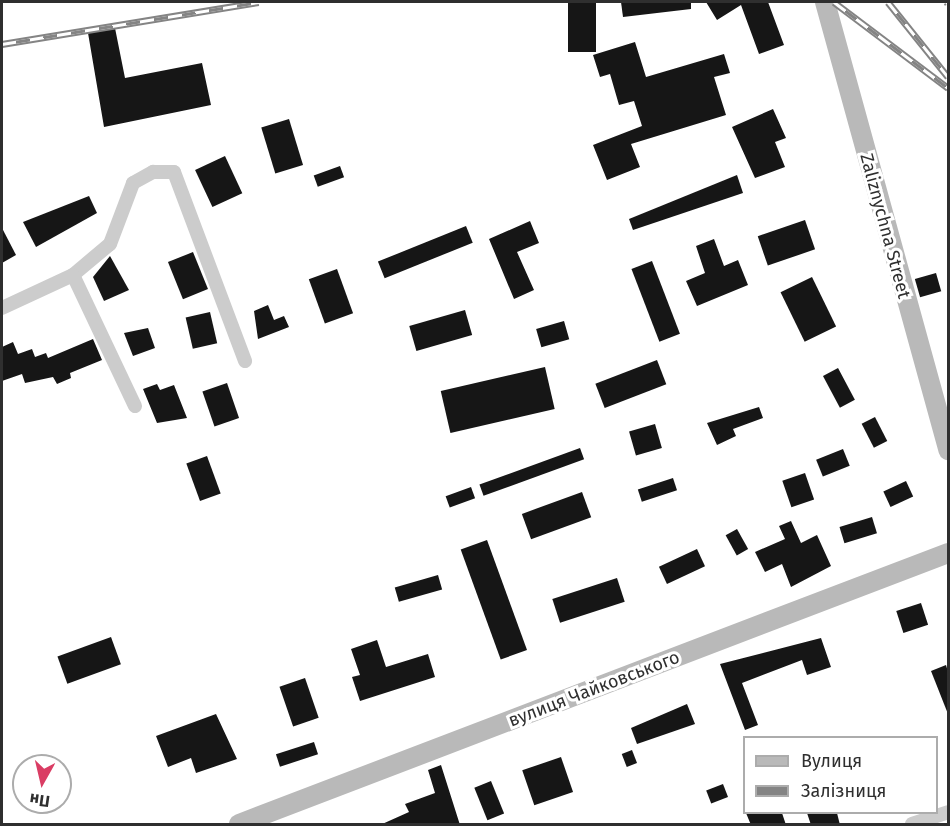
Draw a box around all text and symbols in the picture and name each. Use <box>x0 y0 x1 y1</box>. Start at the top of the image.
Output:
street label: Zaliznychna Street <box>855 151 915 301</box>
street label: вулиця Чайковського <box>505 646 683 732</box>
legend <box>743 736 938 814</box>
text: Вулиця <box>801 750 862 772</box>
north arrow <box>12 754 72 814</box>
text: Залізниця <box>801 780 887 802</box>
text: Пн <box>28 790 51 811</box>

